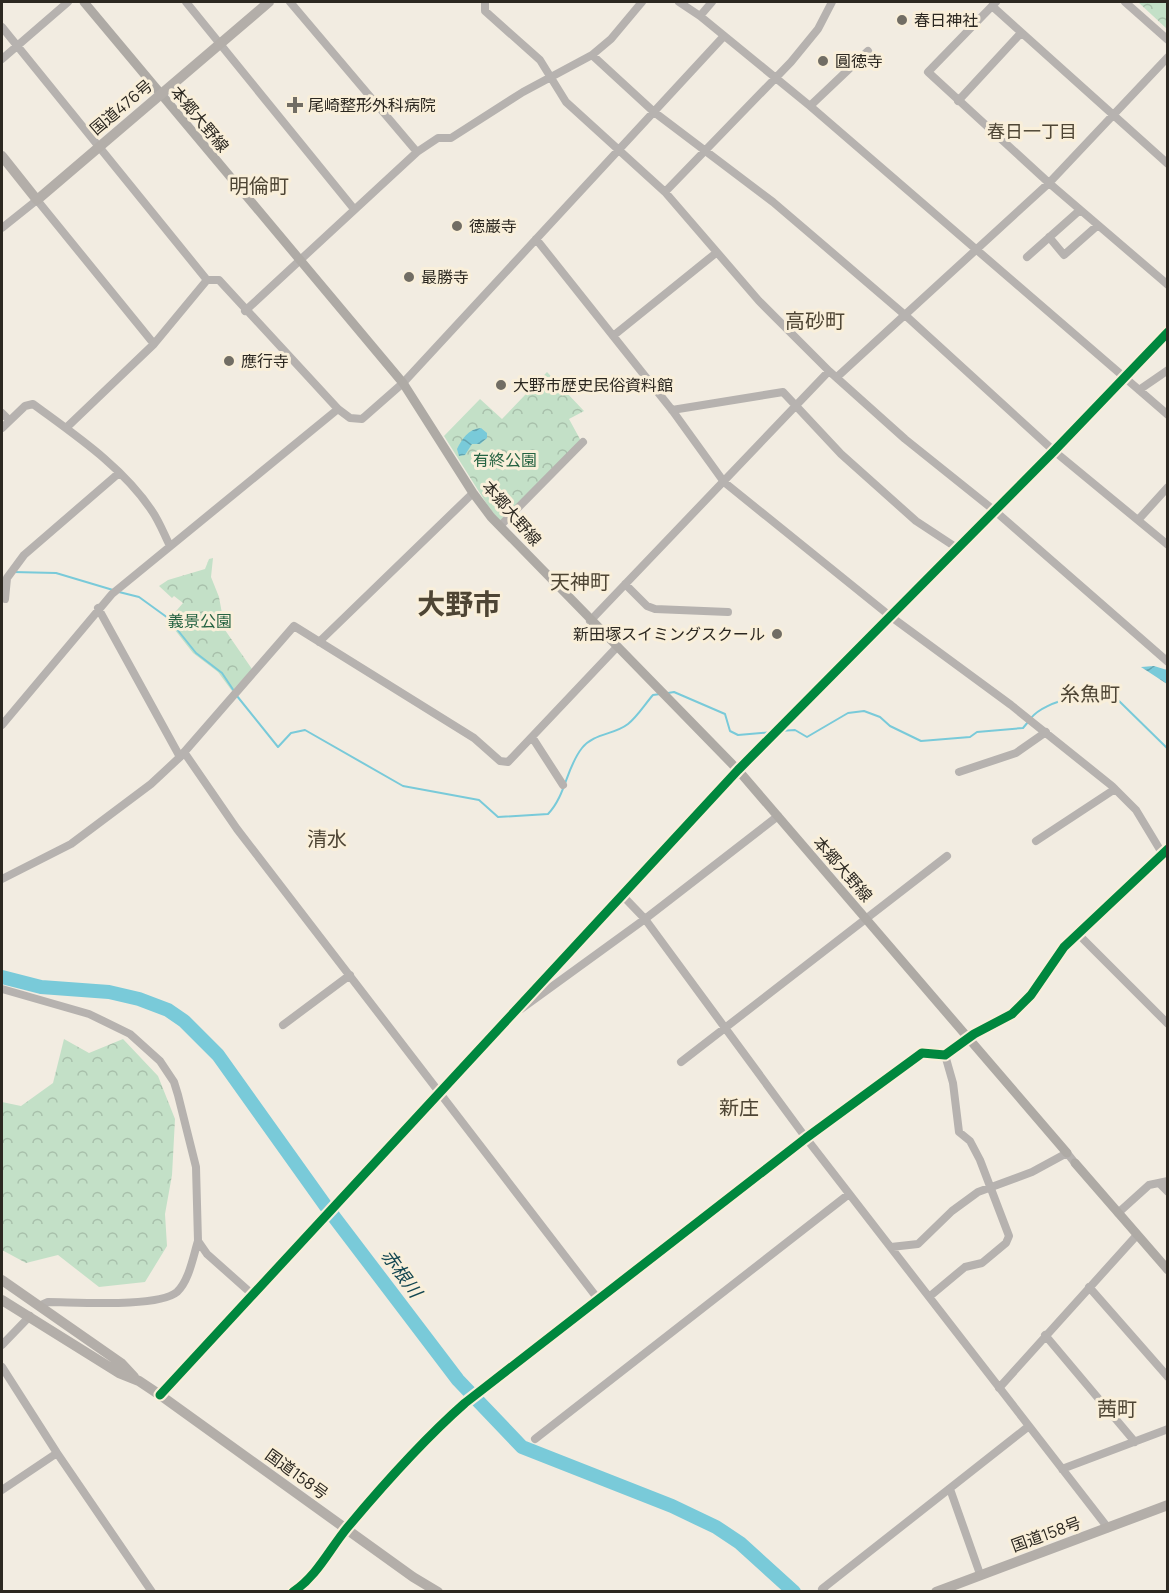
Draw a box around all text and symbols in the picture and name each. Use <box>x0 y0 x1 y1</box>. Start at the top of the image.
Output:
place label: 春日神社 <box>914 9 978 31</box>
marker: 春日神社 <box>895 13 909 27</box>
place label: 圓徳寺 <box>835 50 883 72</box>
marker: 圓徳寺 <box>816 54 830 68</box>
street label: 国道476号 <box>85 74 157 140</box>
street label: 本郷大野線 <box>166 81 234 157</box>
place label: 尾崎整形外科病院 <box>308 94 436 116</box>
marker: 尾崎整形外科病院 <box>286 96 304 114</box>
district label: 春日一丁目 <box>987 119 1077 143</box>
district label: 明倫町 <box>229 172 289 199</box>
place label: 徳巌寺 <box>469 215 517 237</box>
marker: 徳巌寺 <box>450 219 464 233</box>
place label: 最勝寺 <box>421 266 469 288</box>
marker: 最勝寺 <box>402 270 416 284</box>
district label: 高砂町 <box>785 307 845 334</box>
place label: 應行寺 <box>241 350 289 372</box>
marker: 應行寺 <box>222 354 236 368</box>
place label: 大野市歴史民俗資料館 <box>513 374 673 396</box>
marker: 大野市歴史民俗資料館 <box>494 378 508 392</box>
park label: 有終公園 <box>473 449 537 471</box>
street label: 本郷大野線 <box>477 476 547 550</box>
district label: 天神町 <box>550 568 610 595</box>
district label: 大野市 <box>417 584 501 622</box>
park label: 義景公園 <box>168 610 232 632</box>
place label: 新田塚スイミングスクール <box>573 623 765 645</box>
marker: 新田塚スイミングスクール <box>770 627 784 641</box>
district label: 糸魚町 <box>1060 680 1120 707</box>
district label: 清水 <box>307 825 347 852</box>
street label: 本郷大野線 <box>808 832 878 906</box>
district label: 新庄 <box>719 1094 759 1121</box>
water label: 赤根川 <box>376 1244 429 1304</box>
district label: 茜町 <box>1097 1395 1137 1422</box>
street label: 国道158号 <box>261 1444 333 1504</box>
street label: 国道158号 <box>1008 1511 1084 1557</box>

